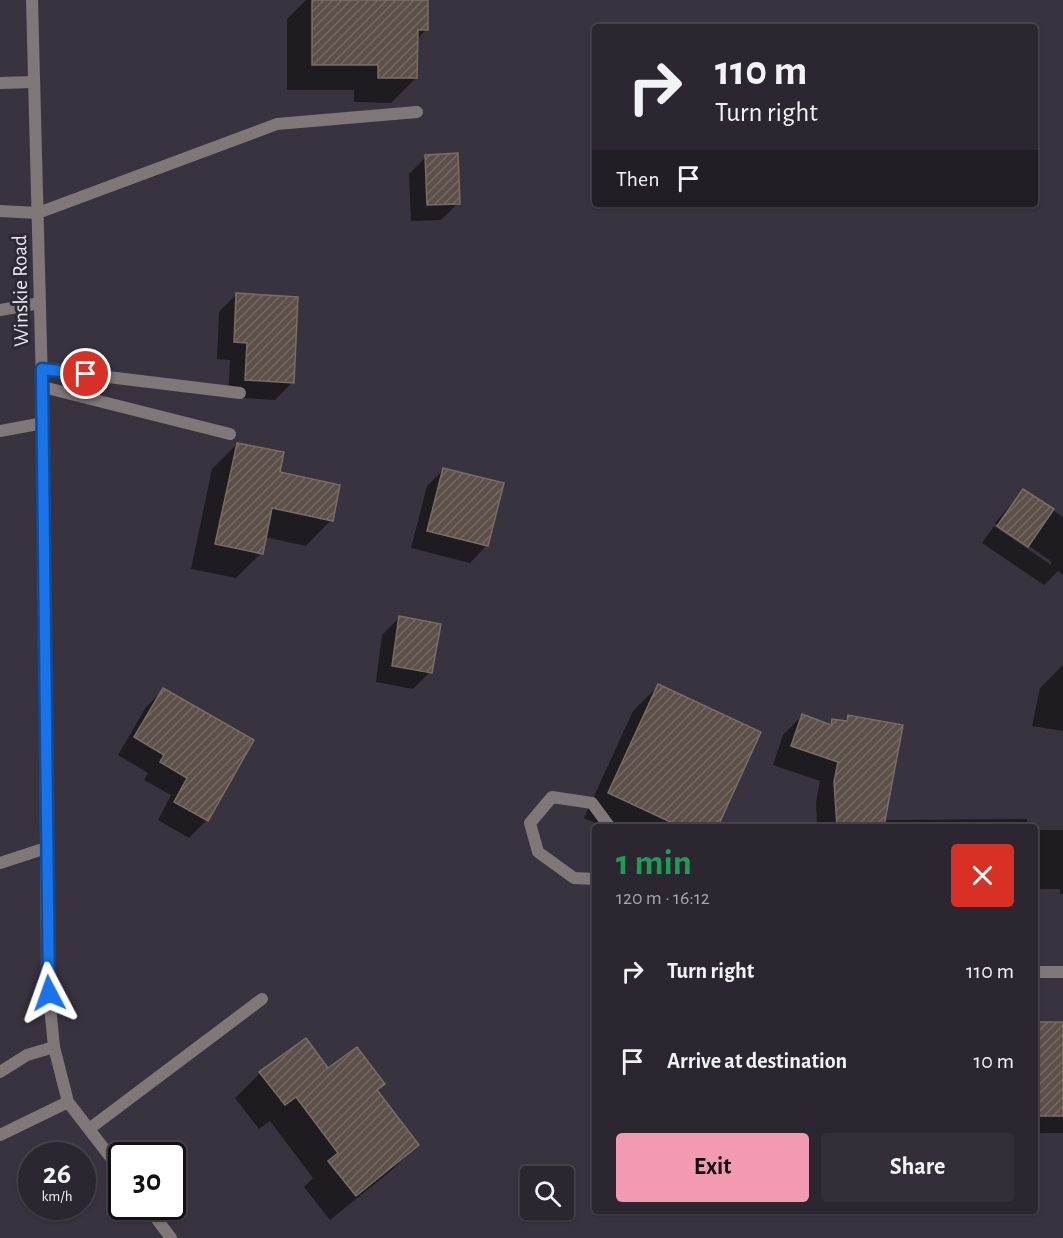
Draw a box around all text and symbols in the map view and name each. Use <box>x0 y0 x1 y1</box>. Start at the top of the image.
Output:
icon: right <box>616 48 694 126</box>
text: 110 m <box>715 50 807 92</box>
text: Turn right <box>715 99 818 126</box>
icon: arrive <box>672 162 705 195</box>
text: Then <box>616 168 660 190</box>
street label: Winskie Road <box>9 235 32 347</box>
pin <box>60 348 111 399</box>
icon: arrive <box>69 357 102 390</box>
button: close <box>951 844 1014 907</box>
text: 1 min <box>616 845 692 881</box>
text: 120 m · 16:12 <box>616 888 710 908</box>
icon: right <box>616 955 649 988</box>
text: Turn right <box>667 960 754 982</box>
text: 110 m <box>966 960 1014 982</box>
position arrow <box>17 961 81 1025</box>
icon: arrive <box>616 1045 649 1078</box>
text: Arrive at destination <box>667 1050 847 1072</box>
text: 10 m <box>974 1050 1014 1072</box>
button: Exit <box>616 1133 809 1202</box>
button: Share <box>821 1133 1014 1202</box>
speed limit sign: 30 <box>108 1142 186 1220</box>
text: 26 <box>43 1159 71 1189</box>
map controls <box>520 1166 574 1220</box>
button: search <box>520 1166 574 1220</box>
text: km/h <box>42 1189 72 1204</box>

